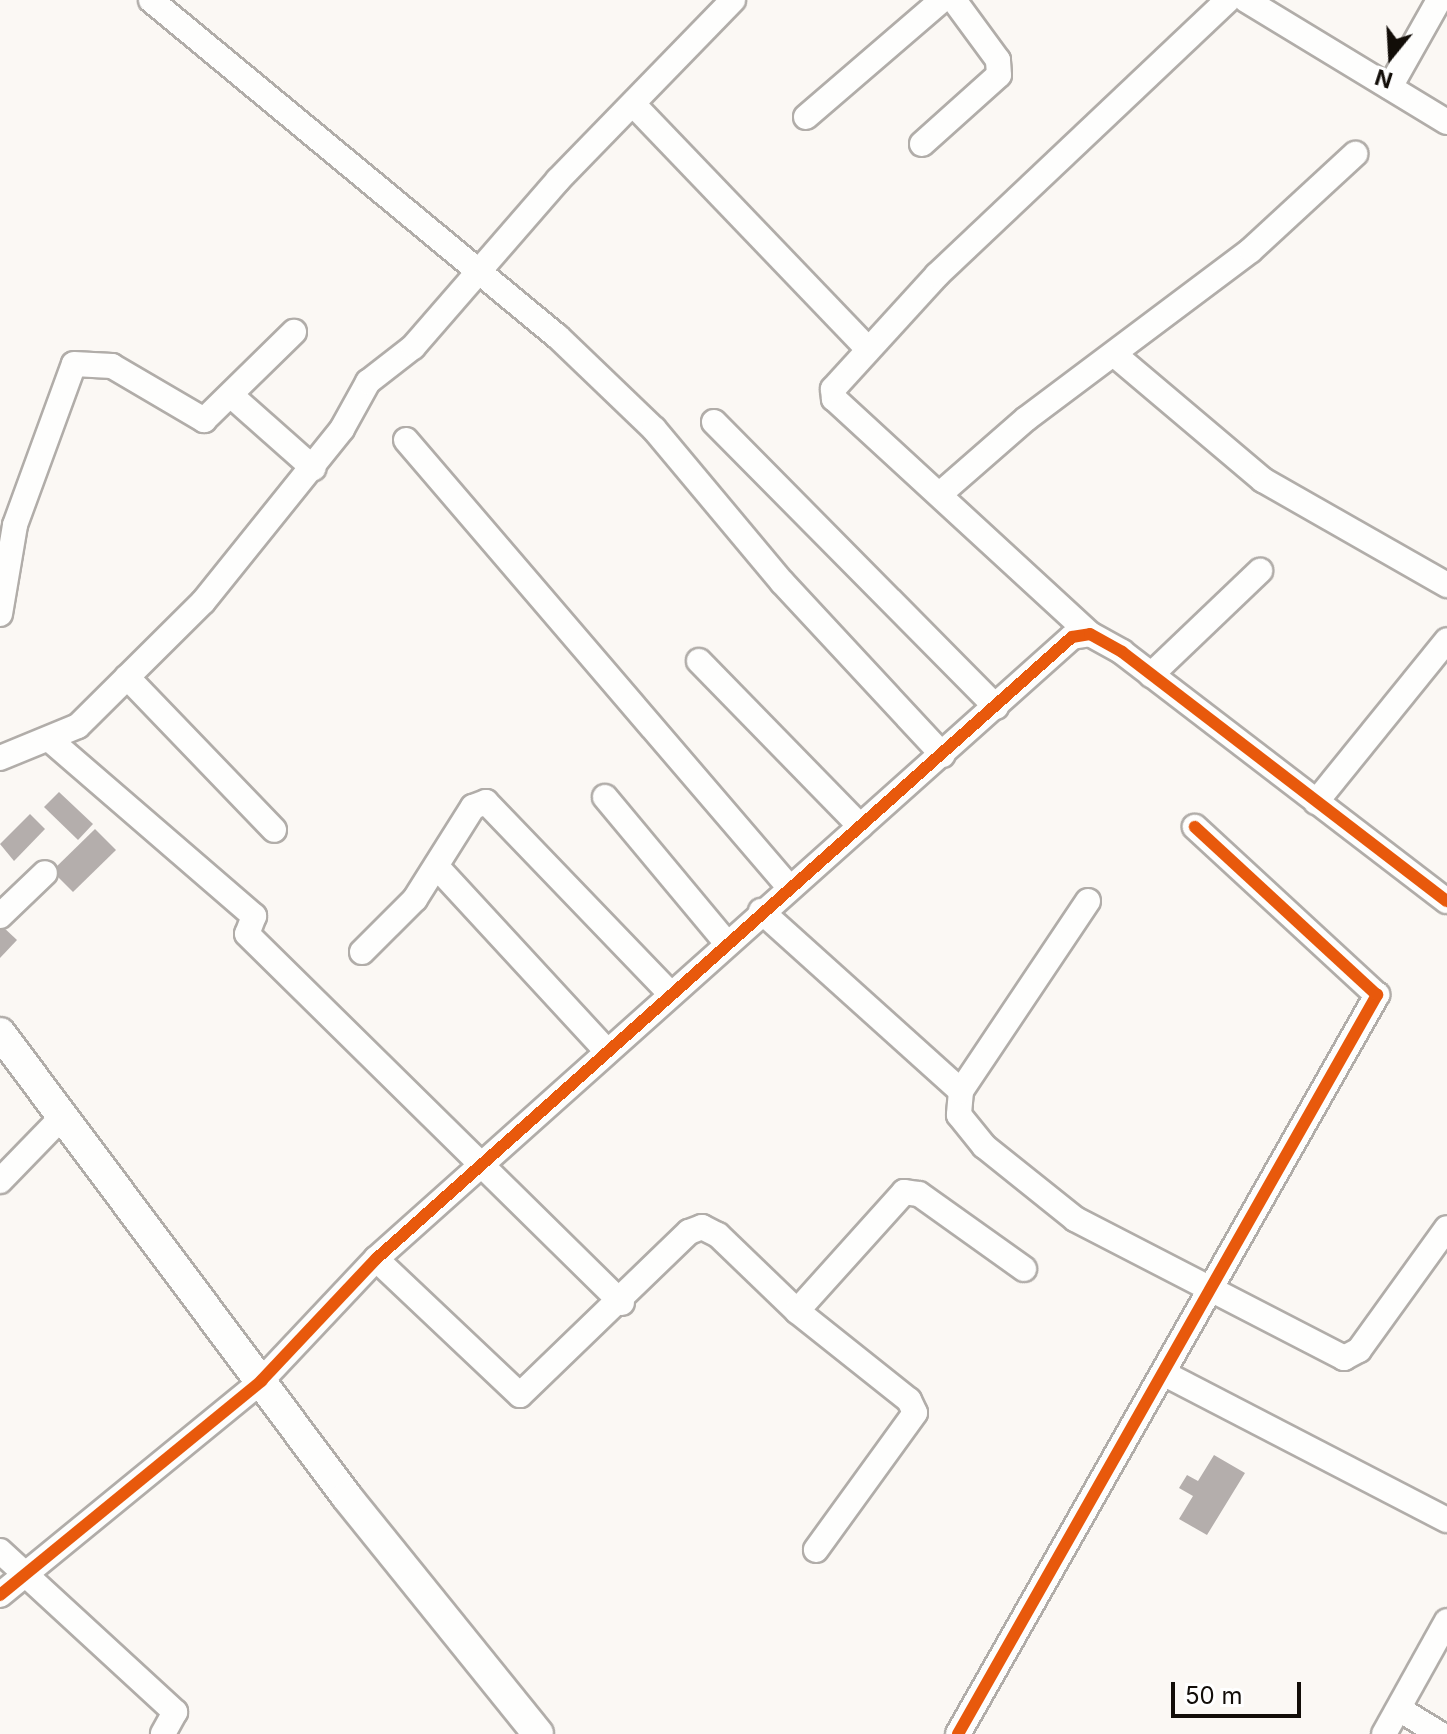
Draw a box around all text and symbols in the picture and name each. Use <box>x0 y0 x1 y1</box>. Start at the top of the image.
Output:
north arrow <box>1351 16 1431 96</box>
text: N <box>1372 64 1396 94</box>
scale bar <box>1175 1666 1305 1716</box>
text: 50 m <box>1185 1681 1243 1710</box>

